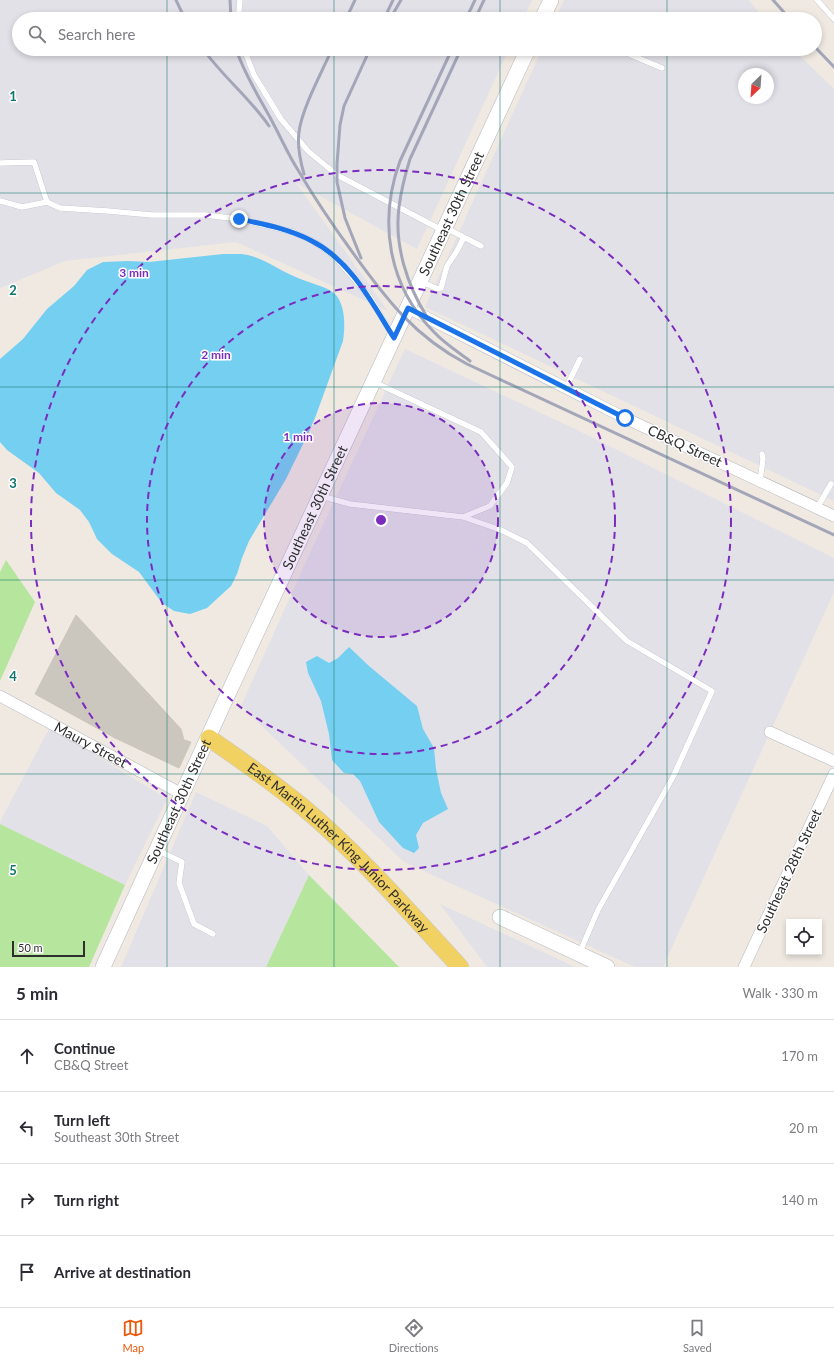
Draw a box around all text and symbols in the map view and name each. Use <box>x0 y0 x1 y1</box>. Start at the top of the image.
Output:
search box <box>12 12 822 56</box>
icon: search <box>26 23 48 45</box>
text: Search here <box>58 25 135 43</box>
north arrow <box>738 68 774 104</box>
text: 1 <box>9 88 17 104</box>
street label: Southeast 30th Street <box>415 149 487 278</box>
route end <box>230 210 248 228</box>
text: 3 min <box>119 265 149 280</box>
text: 2 <box>9 282 17 298</box>
text: 2 min <box>201 347 231 362</box>
route start <box>616 409 634 427</box>
street label: CB&Q Street <box>645 421 725 470</box>
text: 1 min <box>283 429 313 444</box>
street label: Southeast 30th Street <box>278 443 350 572</box>
text: 3 <box>9 475 17 491</box>
centre of rings <box>374 513 388 527</box>
text: 4 <box>9 668 17 684</box>
street label: Maury Street <box>52 718 130 771</box>
street label: Southeast 30th Street <box>143 736 214 866</box>
street label: East Martin Luther King Junior Parkway <box>244 759 434 936</box>
street label: Southeast 28th Street <box>752 806 825 935</box>
text: 5 <box>9 862 17 878</box>
map controls <box>786 919 822 955</box>
button: locate <box>786 919 822 955</box>
scale bar <box>12 939 85 958</box>
text: 50 m <box>18 941 43 954</box>
text: 5 min <box>16 983 58 1004</box>
text: Walk · 330 m <box>742 985 818 1001</box>
text: Continue <box>54 1039 115 1057</box>
icon: ahead <box>16 1045 38 1067</box>
text: 170 m <box>781 1048 818 1064</box>
text: CB&Q Street <box>54 1057 128 1073</box>
text: Turn left <box>54 1111 110 1129</box>
icon: left <box>16 1117 38 1139</box>
text: 20 m <box>789 1120 818 1136</box>
text: Southeast 30th Street <box>54 1129 179 1145</box>
icon: right <box>16 1189 38 1211</box>
text: Turn right <box>54 1191 119 1209</box>
text: 140 m <box>781 1192 818 1208</box>
icon: arrive <box>16 1261 38 1283</box>
text: Arrive at destination <box>54 1263 191 1281</box>
tab: Map <box>122 1317 144 1354</box>
tab: Directions <box>389 1317 438 1354</box>
tab: Saved <box>683 1317 712 1354</box>

